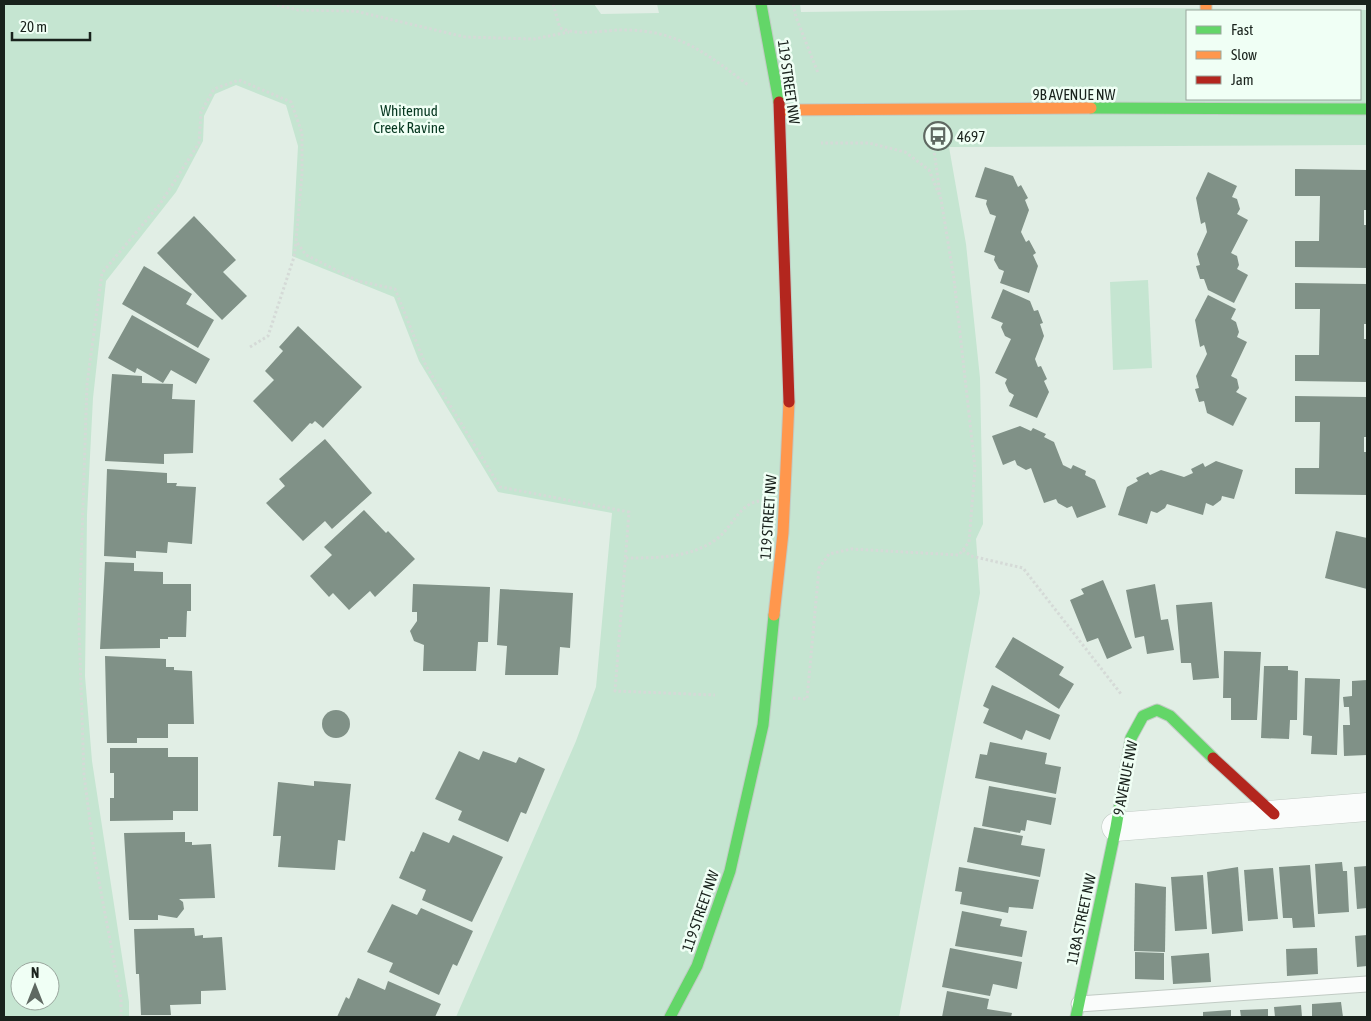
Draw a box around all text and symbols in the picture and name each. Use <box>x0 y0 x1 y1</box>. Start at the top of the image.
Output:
scale bar <box>12 10 90 42</box>
legend <box>1186 10 1361 100</box>
text: 20 m <box>20 18 47 35</box>
text: Fast <box>1231 21 1253 38</box>
street label: 119 STREET NW <box>775 39 803 125</box>
text: Slow <box>1231 46 1257 63</box>
text: Jam <box>1231 71 1254 88</box>
street label: 9B AVENUE NW <box>1033 86 1116 103</box>
park label: Whitemud Creek Ravine <box>373 102 445 136</box>
bus stop icon: 4697 <box>923 121 953 151</box>
place label: 4697 <box>957 128 985 145</box>
street label: 119 STREET NW <box>757 474 779 560</box>
street label: 9 AVENUE NW <box>1109 739 1141 817</box>
street label: 119 STREET NW <box>678 868 722 954</box>
street label: 118A STREET NW <box>1063 872 1099 966</box>
north arrow <box>10 961 60 1011</box>
text: N <box>31 965 39 981</box>

